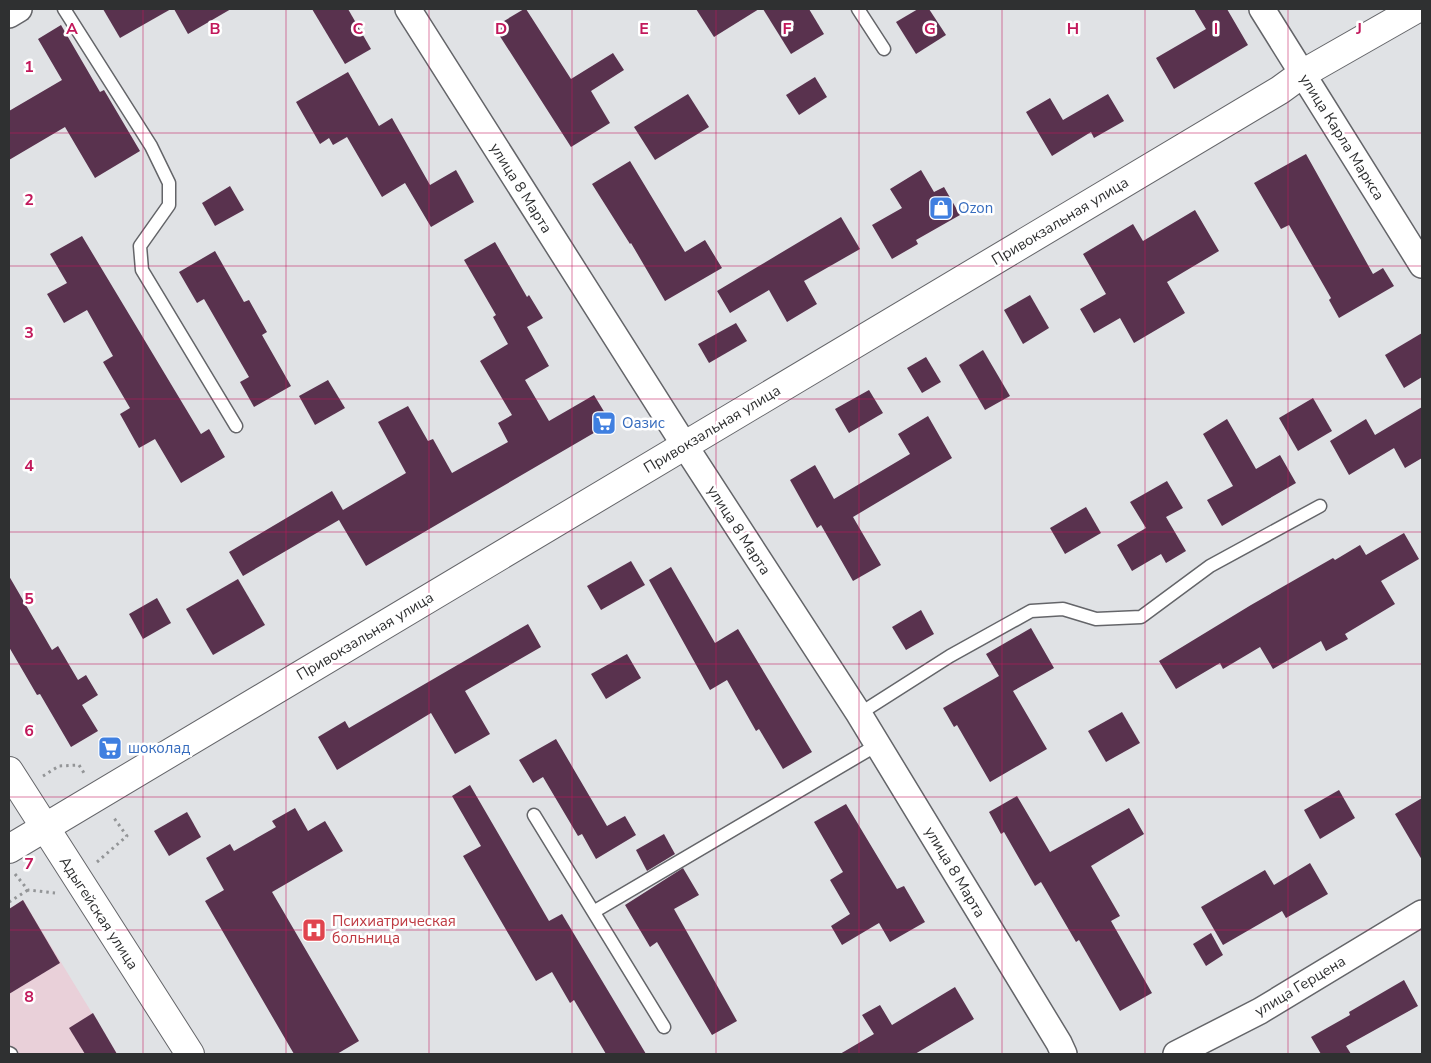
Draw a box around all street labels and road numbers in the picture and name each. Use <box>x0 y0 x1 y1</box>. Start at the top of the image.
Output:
street label: улица Карла Маркса <box>1295 70 1389 204</box>
street label: улица 8 Марта <box>485 139 557 237</box>
street label: Привокзальная улица <box>988 172 1132 270</box>
street label: Привокзальная улица <box>640 380 784 478</box>
street label: улица 8 Марта <box>703 481 775 579</box>
street label: Привокзальная улица <box>293 587 437 685</box>
street label: улица 8 Марта <box>920 823 990 921</box>
street label: Адыгейская улица <box>55 853 143 973</box>
street label: улица Герцена <box>1251 951 1349 1021</box>

